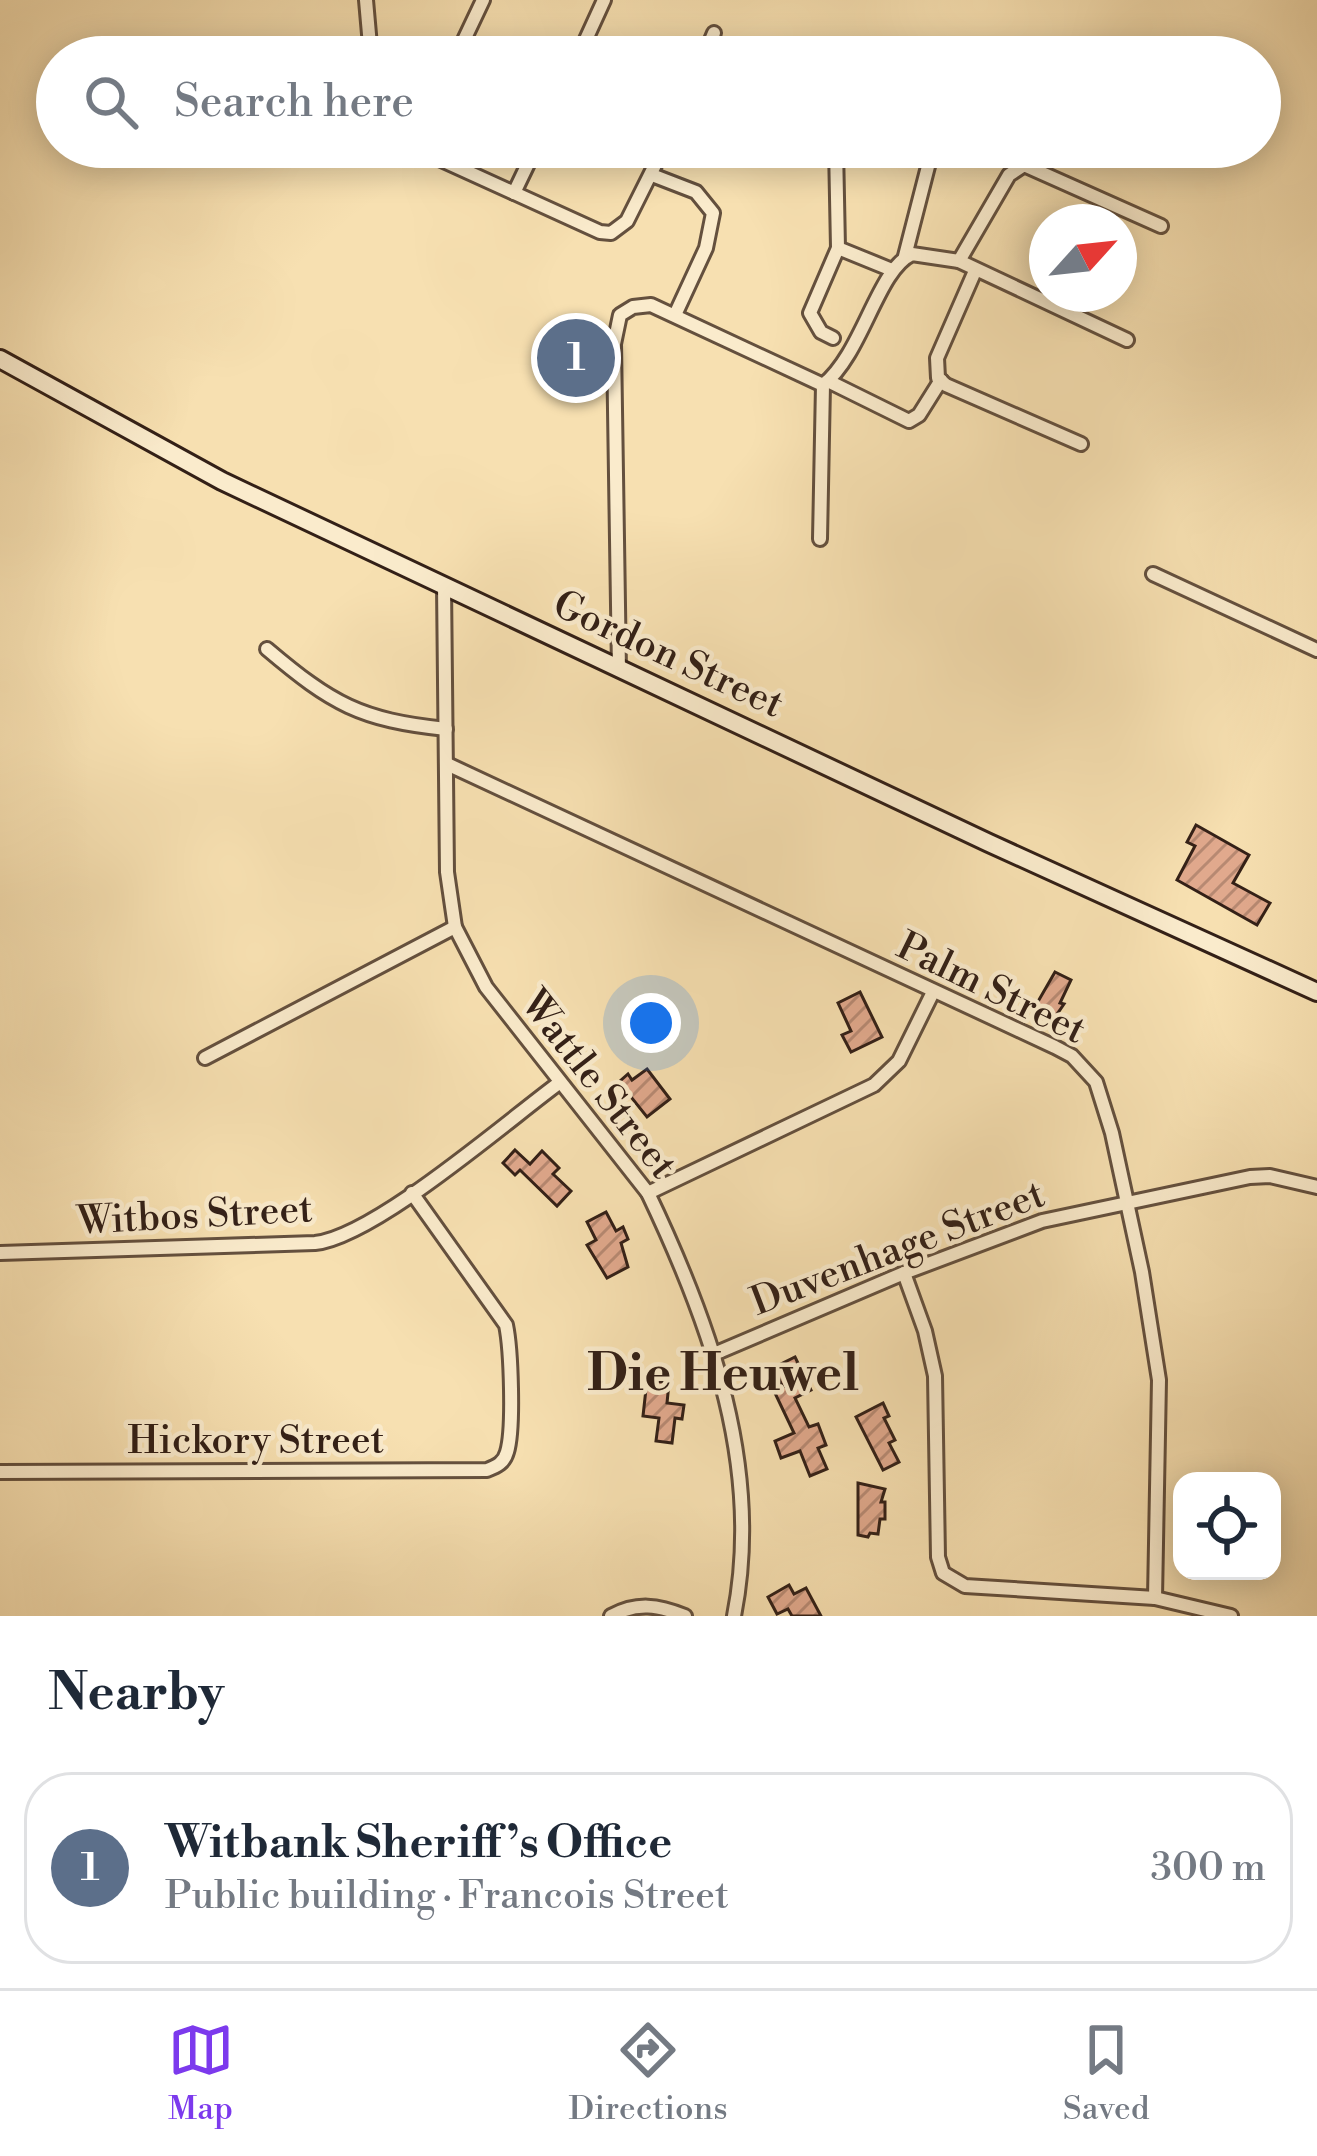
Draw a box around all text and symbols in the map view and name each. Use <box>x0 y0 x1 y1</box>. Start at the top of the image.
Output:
search box <box>36 36 1281 168</box>
icon: search <box>78 69 144 135</box>
text: Search here <box>174 74 414 131</box>
north arrow <box>1029 204 1137 312</box>
pin: 1 <box>537 313 615 403</box>
street label: Gordon Street <box>545 580 791 730</box>
street label: Palm Street <box>889 922 1094 1056</box>
street label: Wattle Street <box>508 979 687 1189</box>
your location <box>621 993 681 1053</box>
street label: Duvenhage Street <box>744 1170 1052 1328</box>
street label: Witbos Street <box>74 1185 314 1247</box>
district label: Die Heuwel <box>587 1343 859 1407</box>
street label: Hickory Street <box>128 1417 385 1466</box>
map controls <box>1173 1472 1281 1580</box>
button: locate <box>1173 1472 1281 1580</box>
text: Nearby <box>48 1662 224 1726</box>
text: Witbank Sheriff’s Office <box>165 1815 672 1872</box>
text: 1 <box>81 1844 99 1893</box>
text: 300 m <box>1151 1844 1266 1893</box>
text: Public building · Francois Street <box>165 1872 729 1921</box>
tab: Map <box>168 2017 234 2130</box>
tab: Directions <box>569 2017 728 2130</box>
tab: Saved <box>1063 2017 1149 2130</box>

